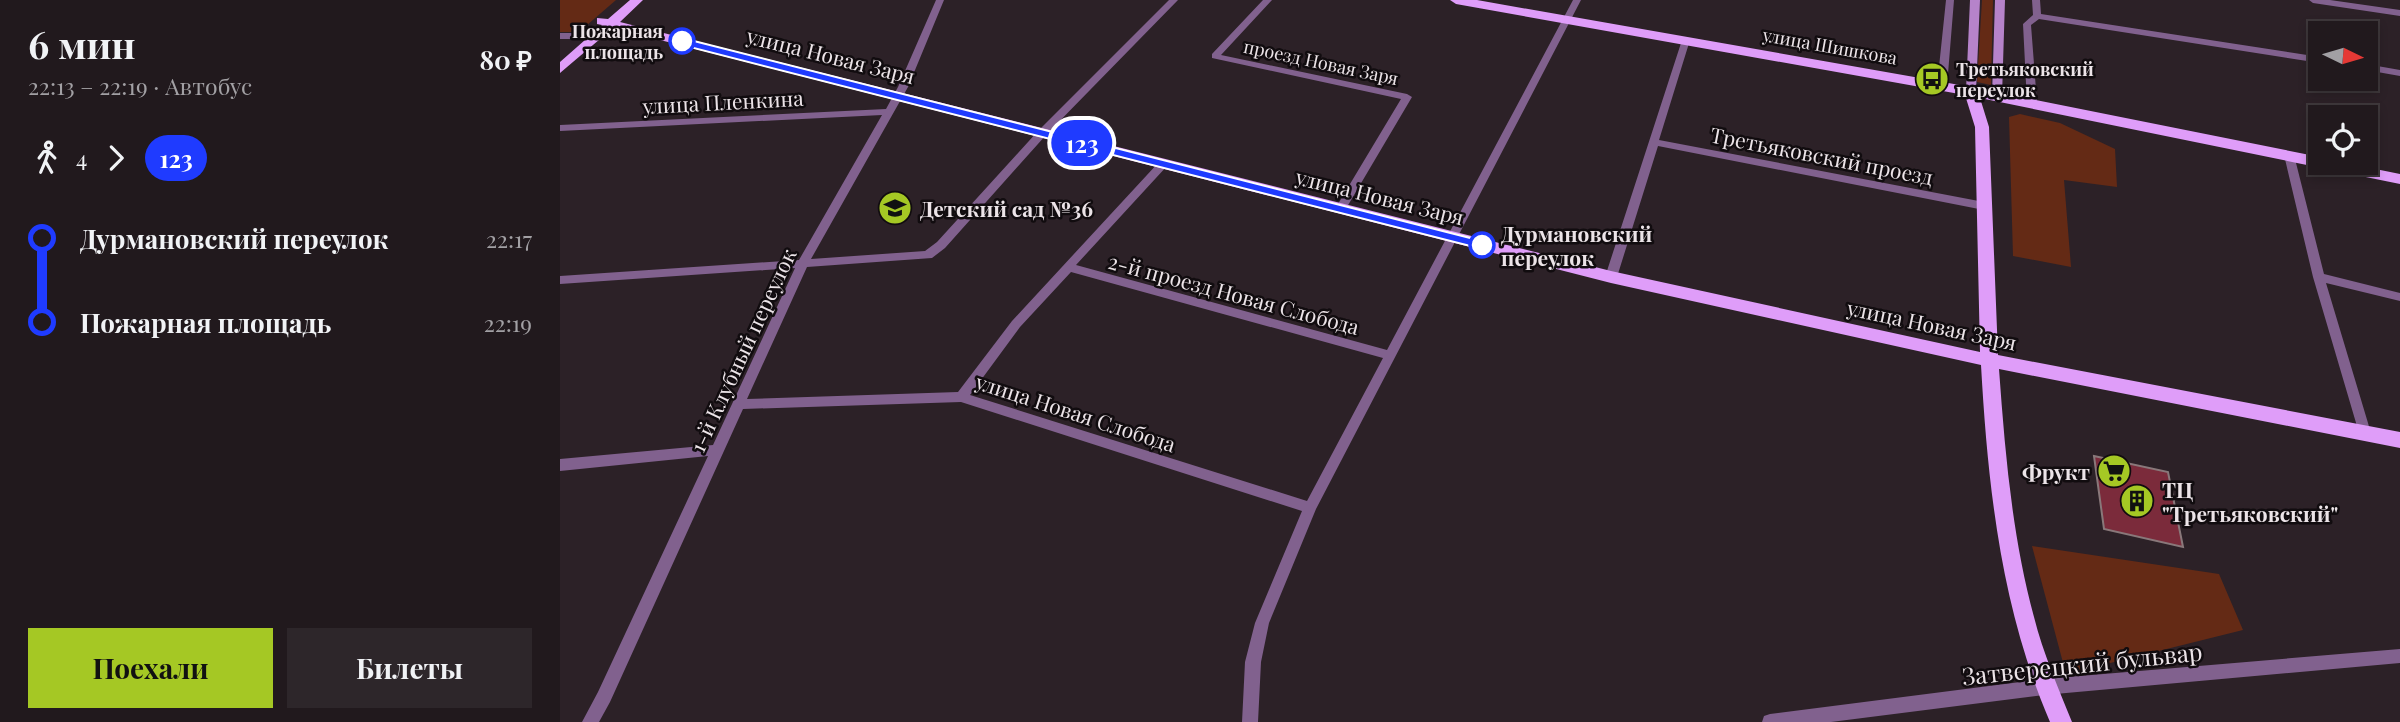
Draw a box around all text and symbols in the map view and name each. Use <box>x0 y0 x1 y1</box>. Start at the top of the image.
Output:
text: 6 мин <box>28 18 136 69</box>
place label: Пожарная площадь <box>572 19 663 64</box>
street label: улица Новая Заря <box>743 20 918 89</box>
north arrow <box>2308 21 2378 91</box>
map controls <box>2308 21 2378 175</box>
street label: улица Шишкова <box>1760 22 1899 70</box>
marker: Пожарная площадь <box>669 28 695 54</box>
street label: проезд Новая Заря <box>1241 34 1401 90</box>
text: 80 ₽ <box>479 42 532 77</box>
place label: Третьяковский переулок <box>1956 57 2094 102</box>
bus stop icon: Третьяковский переулок <box>1913 60 1951 98</box>
text: 22:13 – 22:19 · Автобус <box>28 70 252 101</box>
street label: улица Пленкина <box>641 83 805 119</box>
button: locate <box>2308 105 2378 175</box>
line badge: 123 <box>1042 120 1122 166</box>
street label: Третьяковский проезд <box>1708 120 1936 190</box>
text: 123 <box>1065 127 1099 159</box>
icon: walk <box>28 139 66 177</box>
icon: forward <box>97 139 135 177</box>
text: 4 <box>76 142 87 173</box>
text: 123 <box>159 142 193 174</box>
street label: улица Новая Заря <box>1292 161 1467 230</box>
school or university icon: Детский сад №36 <box>876 189 914 227</box>
place label: Детский сад №36 <box>920 194 1093 222</box>
place label: Дурмановский переулок <box>1501 219 1653 271</box>
text: Дурмановский переулок <box>80 221 389 256</box>
text: 22:17 <box>486 223 532 254</box>
marker: Дурмановский переулок <box>1469 232 1495 258</box>
street label: 1-й Клубный переулок <box>682 244 802 456</box>
street label: 2-й проезд Новая Слобода <box>1105 246 1363 340</box>
street label: улица Новая Заря <box>1844 292 2019 356</box>
text: Пожарная площадь <box>80 305 331 340</box>
text: 22:19 <box>484 307 532 338</box>
street label: улица Новая Слобода <box>972 366 1180 458</box>
supermarket icon: Фрукт <box>2095 452 2133 490</box>
place label: Фрукт <box>2022 457 2090 485</box>
place label: ТЦ "Третьяковский" <box>2162 475 2338 527</box>
building icon: ТЦ "Третьяковский" <box>2118 482 2156 520</box>
button: Поехали <box>28 628 273 708</box>
button: Билеты <box>287 628 532 708</box>
street label: Затверецкий бульвар <box>1960 634 2204 692</box>

